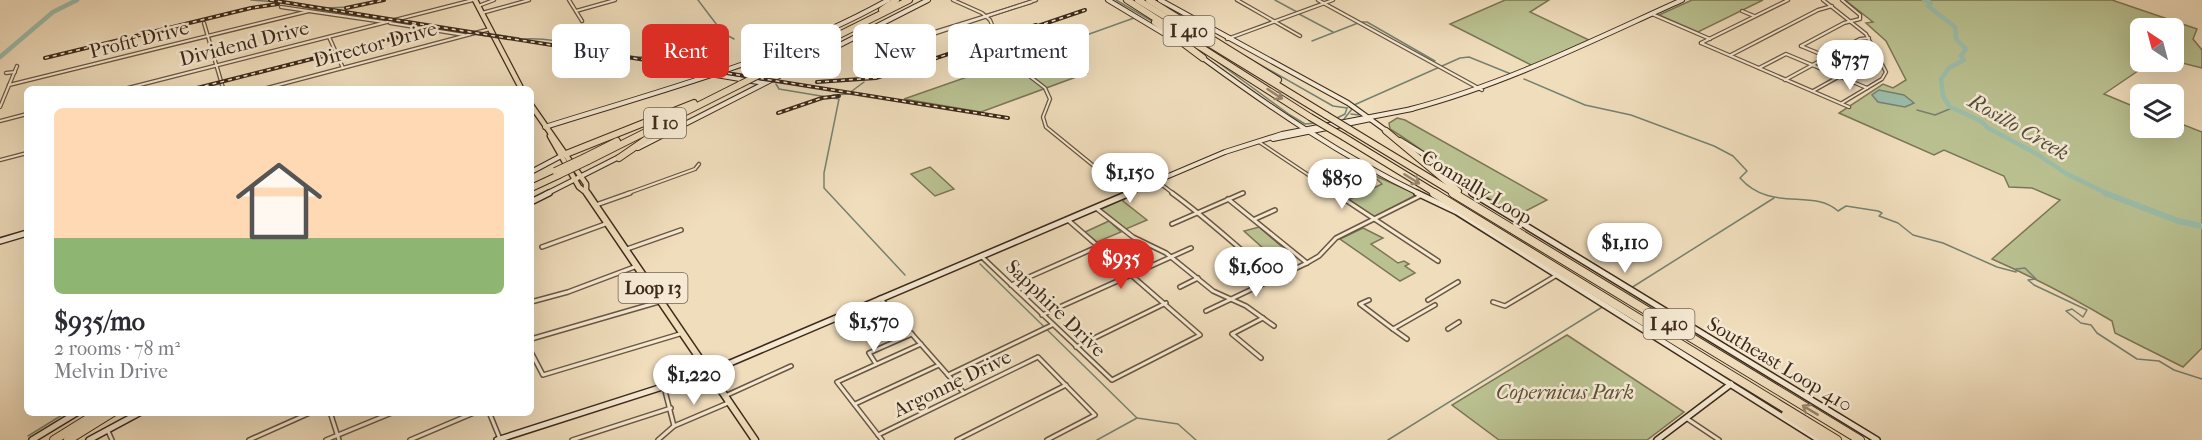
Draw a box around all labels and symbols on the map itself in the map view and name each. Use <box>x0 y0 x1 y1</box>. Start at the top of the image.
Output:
street label: Profit Drive <box>87 16 191 63</box>
street label: Dividend Drive <box>177 16 312 71</box>
road number: I 410 <box>1164 16 1214 46</box>
street label: Director Drive <box>311 17 440 72</box>
north arrow <box>2130 18 2184 72</box>
pin: $737 <box>1814 40 1886 91</box>
water label: Rosillo Creek <box>1963 88 2073 165</box>
one-way arrow <box>1266 89 1283 101</box>
road number: I 10 <box>644 108 686 138</box>
street label: Connally Loop <box>1417 145 1536 230</box>
pin: $1,150 <box>1081 153 1179 204</box>
pin: $850 <box>1306 159 1378 210</box>
one-way arrow <box>1403 174 1420 186</box>
pin: $1,110 <box>1576 223 1674 274</box>
pin: $935 <box>1085 239 1157 290</box>
pin: $1,600 <box>1207 247 1305 298</box>
street label: Sapphire Drive <box>1001 255 1110 362</box>
road number: Loop 13 <box>618 273 688 303</box>
pin: $1,570 <box>825 302 923 353</box>
road number: I 410 <box>1644 309 1694 339</box>
street label: Southeast Loop 410 <box>1703 312 1856 417</box>
street label: Argonne Drive <box>889 345 1015 422</box>
pin: $1,220 <box>645 355 743 406</box>
park label: Copernicus Park <box>1496 381 1634 404</box>
one-way arrow <box>1802 403 1819 415</box>

